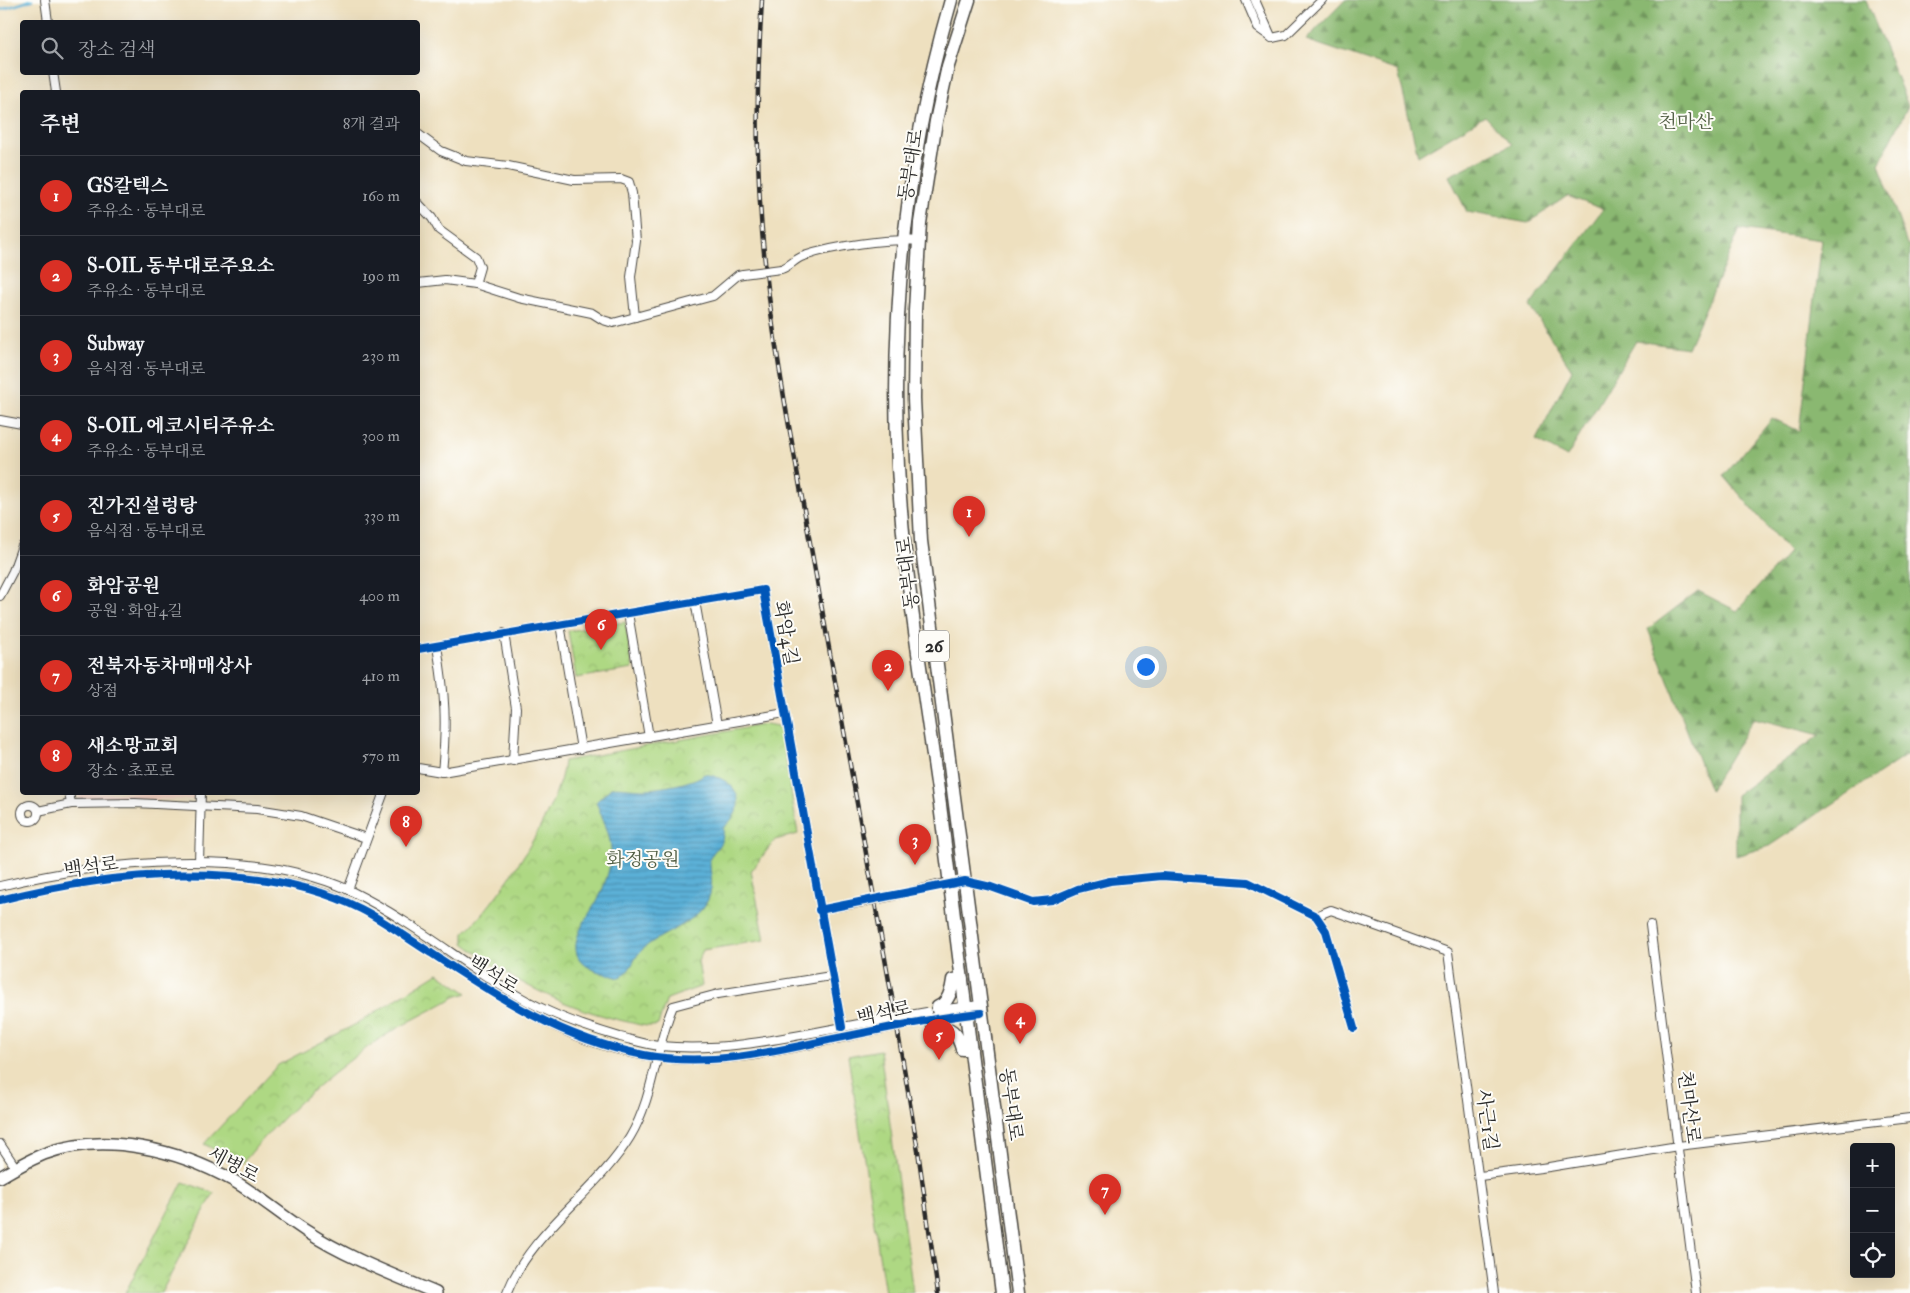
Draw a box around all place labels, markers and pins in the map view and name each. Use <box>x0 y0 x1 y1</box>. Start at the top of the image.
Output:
pin: 1 <box>953 496 985 537</box>
pin: 6 <box>585 609 617 650</box>
pin: 2 <box>872 650 904 691</box>
pin: 8 <box>390 806 422 847</box>
pin: 3 <box>899 824 931 865</box>
pin: 4 <box>1004 1003 1036 1044</box>
pin: 5 <box>923 1019 955 1060</box>
pin: 7 <box>1089 1174 1121 1215</box>

